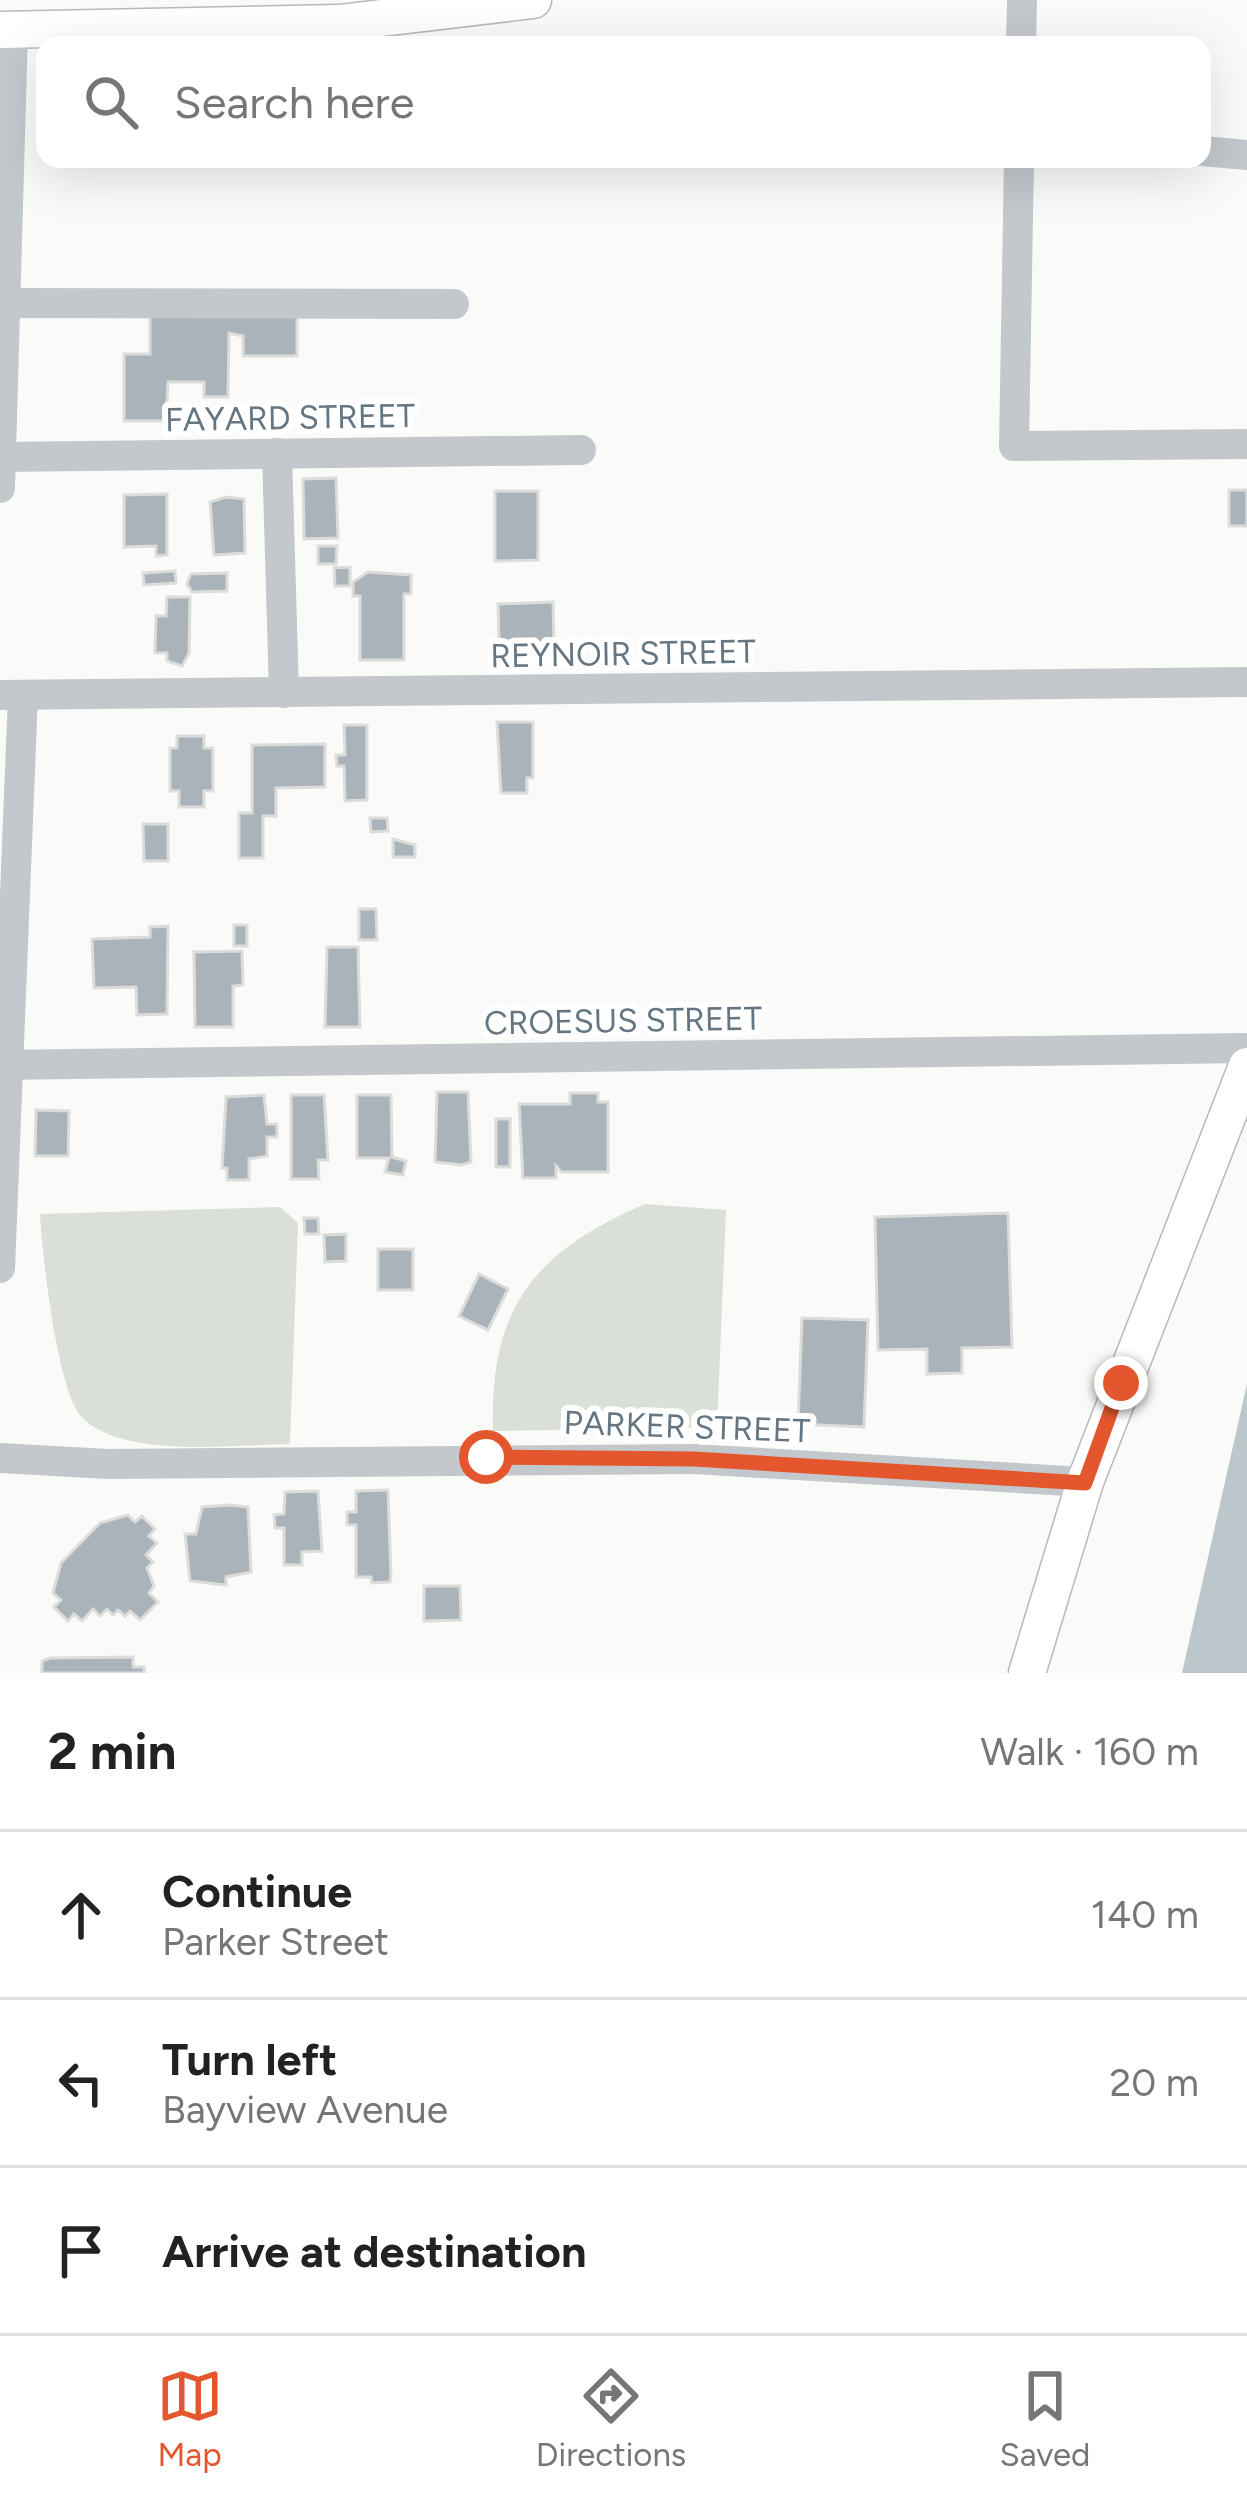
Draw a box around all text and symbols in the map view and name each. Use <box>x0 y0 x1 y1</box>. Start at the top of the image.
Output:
search box <box>36 36 1211 168</box>
icon: search <box>78 69 144 135</box>
text: Search here <box>174 75 414 129</box>
street label: FAYARD STREET <box>165 396 415 439</box>
street label: REYNOIR STREET <box>490 632 756 675</box>
street label: CROESUS STREET <box>484 999 762 1042</box>
route end <box>1094 1356 1148 1410</box>
street label: PARKER STREET <box>563 1403 811 1450</box>
route start <box>459 1430 513 1484</box>
text: 2 min <box>48 1721 176 1782</box>
text: Walk · 160 m <box>981 1728 1199 1775</box>
text: Continue <box>162 1864 352 1918</box>
icon: ahead <box>48 1882 114 1948</box>
text: 140 m <box>1091 1891 1199 1938</box>
text: Parker Street <box>162 1918 389 1965</box>
text: Turn left <box>162 2032 337 2086</box>
icon: left <box>48 2050 114 2116</box>
text: 20 m <box>1109 2059 1199 2106</box>
text: Bayview Avenue <box>162 2086 448 2133</box>
icon: arrive <box>48 2218 114 2284</box>
text: Arrive at destination <box>162 2224 586 2278</box>
tab: Map <box>157 2363 223 2474</box>
tab: Directions <box>536 2363 686 2474</box>
tab: Saved <box>999 2363 1090 2474</box>

